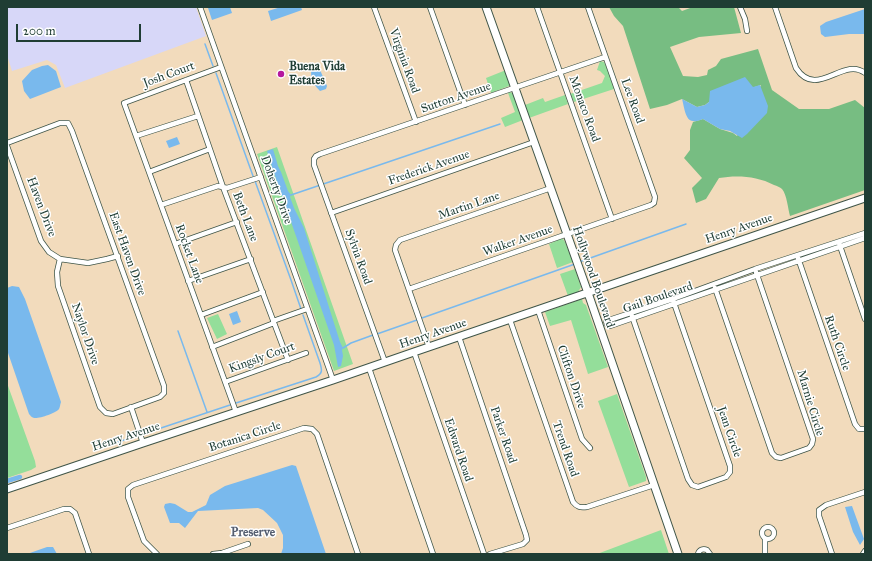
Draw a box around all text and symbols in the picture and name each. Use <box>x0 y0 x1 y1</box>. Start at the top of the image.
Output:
scale bar <box>18 16 143 42</box>
text: 200 m <box>23 24 56 38</box>
street label: Virginia Road <box>386 27 422 95</box>
street label: Josh Court <box>141 59 197 91</box>
place label: Buena Vida Estates <box>289 60 345 88</box>
marker: Buena Vida Estates <box>276 69 286 79</box>
street label: Monaco Road <box>565 74 603 144</box>
street label: Lee Road <box>617 76 647 126</box>
street label: Sutton Avenue <box>419 79 493 117</box>
street label: Frederick Avenue <box>386 147 472 189</box>
street label: Doherty Drive <box>257 154 295 226</box>
street label: Haven Drive <box>23 175 59 239</box>
street label: Martin Lane <box>436 189 502 223</box>
street label: Beth Lane <box>229 190 261 244</box>
street label: East Haven Drive <box>105 210 149 298</box>
street label: Henry Avenue <box>703 211 775 247</box>
street label: Rocket Lane <box>172 222 206 286</box>
street label: Walker Avenue <box>481 222 555 260</box>
street label: Hollywood Boulevard <box>569 224 617 330</box>
street label: Sylvia Road <box>341 227 375 287</box>
street label: Gail Boulevard <box>621 279 695 317</box>
street label: Naylor Drive <box>68 301 102 367</box>
street label: Ruth Circle <box>821 314 853 372</box>
street label: Henry Avenue <box>397 316 469 352</box>
street label: Kingsly Court <box>227 339 297 377</box>
street label: Clifton Drive <box>553 343 589 411</box>
street label: Marnie Circle <box>793 368 827 438</box>
street label: Parker Road <box>487 405 519 465</box>
street label: Jean Circle <box>714 405 744 459</box>
street label: Edward Road <box>440 416 476 484</box>
street label: Henry Avenue <box>90 419 162 455</box>
street label: Botanica Circle <box>207 419 283 455</box>
street label: Trend Road <box>549 419 581 479</box>
district label: Preserve <box>231 525 275 541</box>

